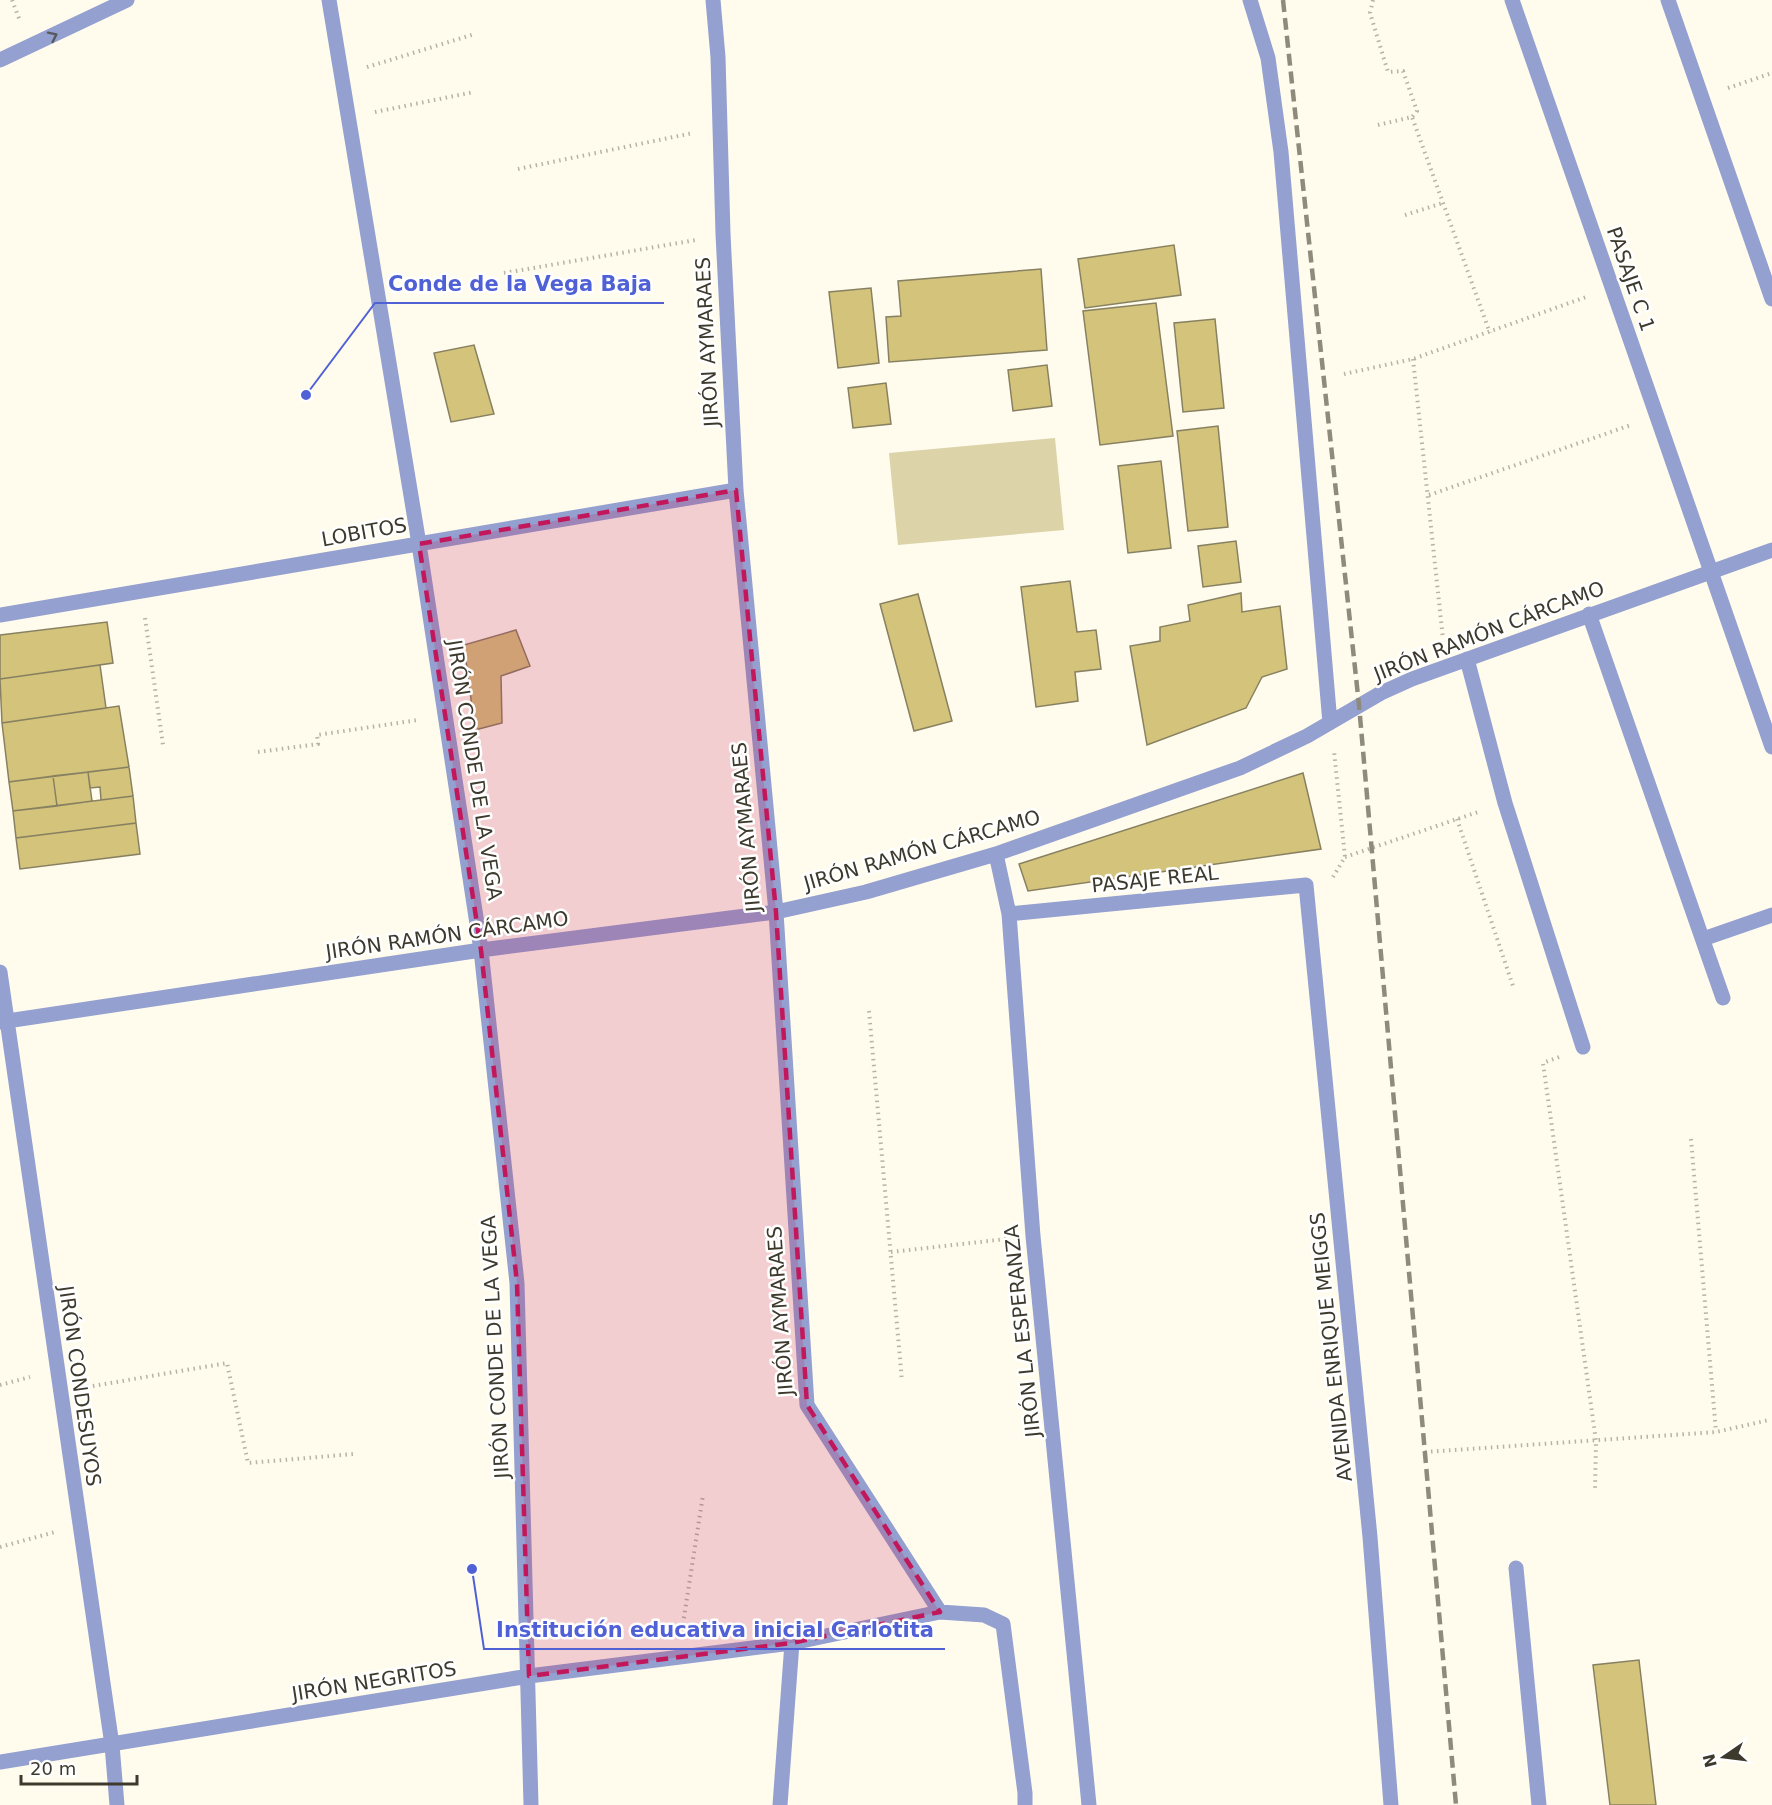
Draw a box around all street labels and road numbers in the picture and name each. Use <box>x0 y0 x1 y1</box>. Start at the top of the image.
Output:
street label: PASAJE C 1 <box>1602 223 1660 335</box>
street label: JIRÓN AYMARAES <box>691 256 724 430</box>
street label: LOBITOS <box>319 513 409 551</box>
street label: JIRÓN RAMÓN CÁRCAMO <box>1368 576 1608 687</box>
street label: JIRÓN CONDE DE LA VEGA <box>442 636 507 902</box>
street label: JIRÓN AYMARAES <box>727 741 766 915</box>
street label: JIRÓN RAMÓN CÁRCAMO <box>799 805 1043 896</box>
street label: PASAJE REAL <box>1090 860 1220 898</box>
street label: JIRÓN RAMÓN CÁRCAMO <box>322 906 570 964</box>
street label: AVENIDA ENRIQUE MEIGGS <box>1305 1211 1357 1483</box>
street label: JIRÓN CONDE DE LA VEGA <box>476 1215 514 1481</box>
street label: JIRÓN LA ESPERANZA <box>999 1223 1045 1440</box>
street label: JIRÓN AYMARAES <box>762 1225 798 1399</box>
street label: JIRÓN CONDESUYOS <box>54 1282 106 1488</box>
street label: JIRÓN NEGRITOS <box>288 1656 458 1706</box>

